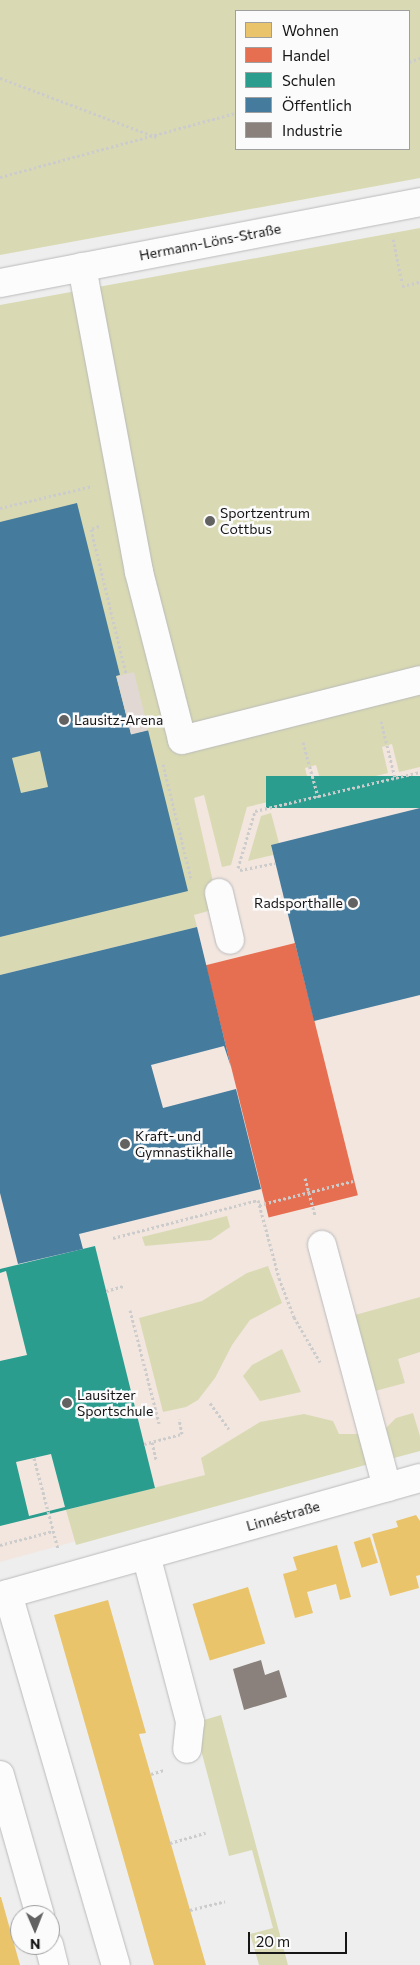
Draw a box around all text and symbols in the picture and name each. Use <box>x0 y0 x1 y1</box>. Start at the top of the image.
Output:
legend <box>235 10 410 150</box>
text: Wohnen <box>282 21 339 39</box>
text: Handel <box>282 46 330 64</box>
text: Schulen <box>282 71 336 89</box>
text: Öffentlich <box>282 96 352 114</box>
text: Industrie <box>282 121 343 139</box>
street label: Hermann-Löns-Straße <box>138 220 282 264</box>
place label: Sportzentrum Cottbus <box>220 505 310 538</box>
marker: Sportzentrum Cottbus <box>204 515 216 527</box>
place label: Lausitz-Arena <box>74 712 163 728</box>
marker: Lausitz-Arena <box>58 714 70 726</box>
place label: Radsporthalle <box>254 895 343 911</box>
marker: Radsporthalle <box>347 897 359 909</box>
place label: Kraft- und Gymnastikhalle <box>135 1128 233 1160</box>
marker: Kraft- und Gymnastikhalle <box>119 1138 131 1150</box>
place label: Lausitzer Sportschule <box>77 1387 153 1420</box>
marker: Lausitzer Sportschule <box>61 1397 73 1409</box>
street label: Linnéstraße <box>244 1497 322 1535</box>
north arrow <box>10 1905 60 1955</box>
scale bar <box>250 1922 349 1954</box>
text: 20 m <box>256 1932 290 1950</box>
text: N <box>30 1936 41 1953</box>

